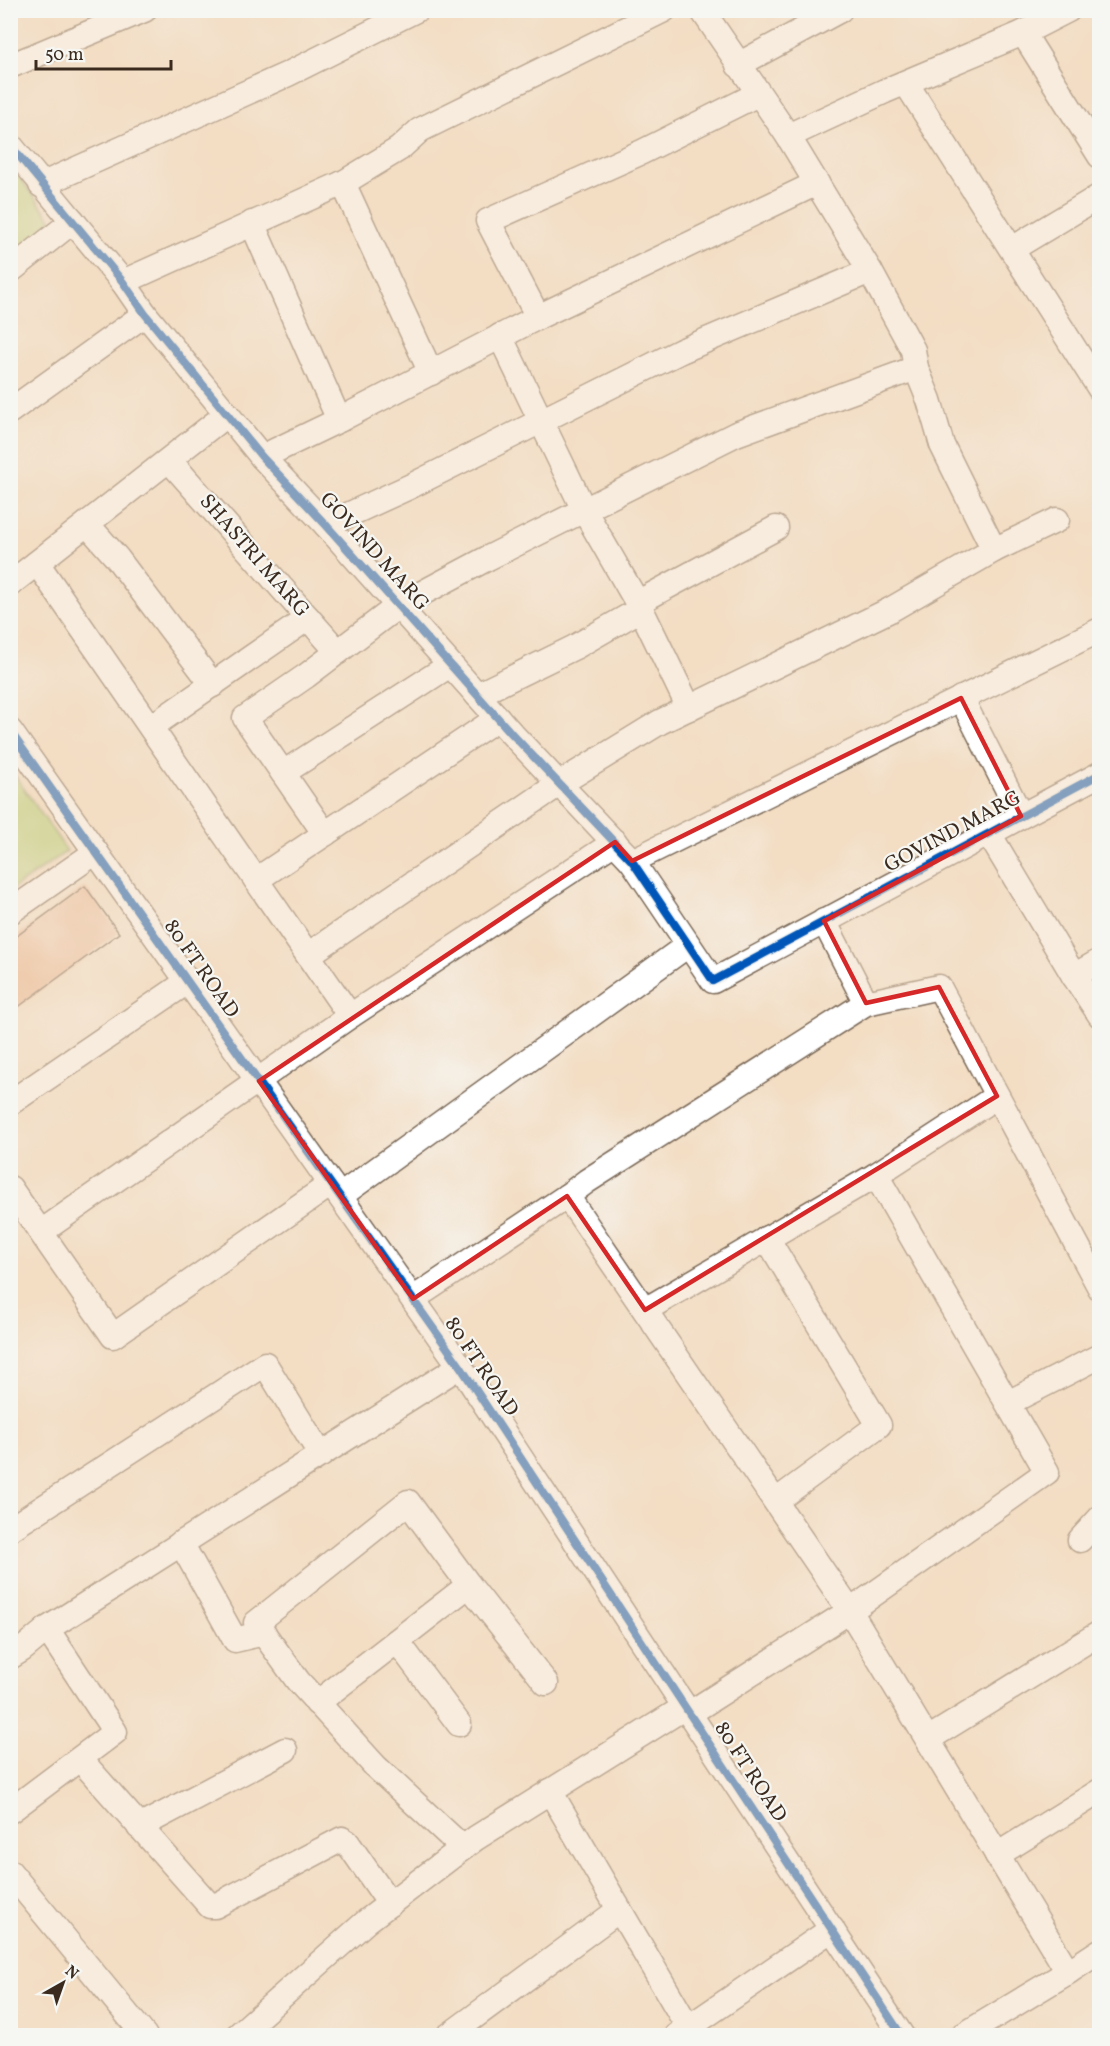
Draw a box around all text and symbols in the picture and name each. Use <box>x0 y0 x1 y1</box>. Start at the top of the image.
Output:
scale bar <box>36 33 171 71</box>
text: 50 m <box>45 43 84 68</box>
street label: GOVIND MARG <box>313 486 435 618</box>
street label: SHASTRI MARG <box>192 488 316 624</box>
street label: GOVIND MARG <box>879 784 1027 880</box>
street label: 80 FT ROAD <box>156 914 246 1024</box>
street label: 80 FT ROAD <box>437 1311 525 1423</box>
street label: 80 FT ROAD <box>707 1716 793 1828</box>
north arrow <box>33 1953 93 2013</box>
text: N <box>60 1961 83 1985</box>

